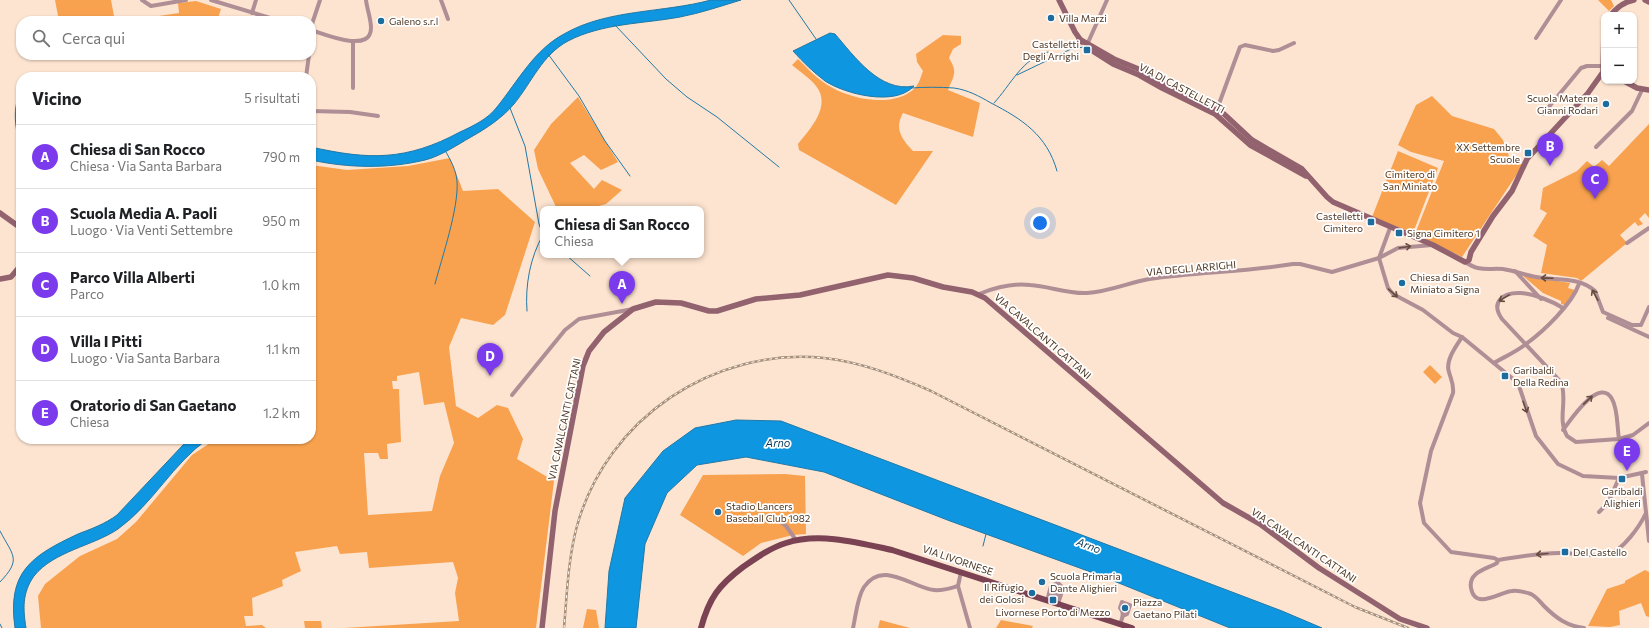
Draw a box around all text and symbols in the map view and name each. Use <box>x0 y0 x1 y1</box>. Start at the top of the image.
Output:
place label: Villa Marzi <box>1059 12 1107 24</box>
map controls <box>1601 12 1637 84</box>
button: + <box>1601 12 1637 48</box>
marker: Villa Marzi <box>1046 13 1056 23</box>
place label: Galeno s.r.l <box>389 15 438 27</box>
search box <box>16 16 316 60</box>
marker: Galeno s.r.l <box>376 16 386 26</box>
icon: search <box>30 27 52 49</box>
text: Cerca qui <box>62 29 125 47</box>
place label: Castelletti Degli Arrighi <box>1023 38 1079 62</box>
marker: Castelletti Degli Arrighi <box>1082 45 1092 55</box>
button: − <box>1601 48 1637 84</box>
street label: VIA DI CASTELLETTI <box>1137 60 1227 116</box>
text: Vicino <box>32 88 82 109</box>
text: 5 risultati <box>244 90 300 106</box>
place label: Scuola Materna Gianni Rodari <box>1527 92 1598 116</box>
marker: Scuola Materna Gianni Rodari <box>1601 99 1611 109</box>
pin: B <box>1537 133 1563 166</box>
text: Chiesa di San Rocco <box>70 140 205 158</box>
place label: XX Settembre Scuole <box>1456 141 1520 165</box>
marker: XX Settembre Scuole <box>1523 148 1533 158</box>
text: A <box>40 149 50 165</box>
text: 790 m <box>263 149 300 165</box>
text: Chiesa · Via Santa Barbara <box>70 158 222 174</box>
pin: C <box>1582 166 1608 199</box>
park label: Cimitero di San Miniato <box>1383 168 1437 192</box>
text: Scuola Media A. Paoli <box>70 204 217 222</box>
popup <box>540 206 704 258</box>
place label: Castelletti Cimitero <box>1316 210 1363 234</box>
text: B <box>41 213 49 229</box>
text: 950 m <box>262 213 300 229</box>
your location <box>1030 213 1050 233</box>
text: Chiesa di San Rocco <box>554 215 690 233</box>
marker: Castelletti Cimitero <box>1366 217 1376 227</box>
text: Luogo · Via Venti Settembre <box>70 222 233 238</box>
place label: Signa Cimitero 1 <box>1407 227 1480 239</box>
marker: Signa Cimitero 1 <box>1394 228 1404 238</box>
text: Chiesa <box>554 233 594 249</box>
one-way arrow <box>1398 243 1411 251</box>
street label: VIA DEGLI ARRIGHI <box>1146 258 1236 278</box>
text: Parco Villa Alberti <box>70 268 195 286</box>
pin: A <box>609 271 635 304</box>
place label: Chiesa di San Miniato a Signa <box>1410 271 1480 295</box>
one-way arrow <box>1541 274 1554 281</box>
text: C <box>41 277 49 293</box>
text: 1.0 km <box>262 277 300 293</box>
marker: Chiesa di San Miniato a Signa <box>1397 278 1407 288</box>
text: Parco <box>70 286 104 302</box>
one-way arrow <box>1388 288 1398 297</box>
one-way arrow <box>1591 289 1598 301</box>
street label: VIA CAVALCANTI CATTANI <box>992 291 1094 381</box>
one-way arrow <box>1498 295 1510 303</box>
text: Villa I Pitti <box>70 332 142 350</box>
text: D <box>40 341 50 357</box>
text: 1.1 km <box>266 341 300 357</box>
pin: D <box>477 343 503 376</box>
text: Luogo · Via Santa Barbara <box>70 350 220 366</box>
street label: VIA CAVALCANTI CATTANI <box>545 357 583 481</box>
place label: Garibaldi Della Redina <box>1513 364 1569 388</box>
marker: Garibaldi Della Redina <box>1500 371 1510 381</box>
one-way arrow <box>1583 395 1593 405</box>
text: Oratorio di San Gaetano <box>70 396 236 414</box>
one-way arrow <box>1522 400 1529 413</box>
text: E <box>41 405 49 421</box>
text: 1.2 km <box>263 405 300 421</box>
text: Chiesa <box>70 414 109 430</box>
water label: Arno <box>765 436 791 449</box>
pin: E <box>1614 438 1640 471</box>
marker: Garibaldi Alighieri <box>1617 474 1627 484</box>
place label: Garibaldi Alighieri <box>1601 485 1643 509</box>
place label: Stadio Lancers Baseball Club 1982 <box>726 500 811 524</box>
street label: VIA CAVALCANTI CATTANI <box>1249 505 1359 585</box>
marker: Stadio Lancers Baseball Club 1982 <box>713 507 723 517</box>
water label: Arno <box>1074 534 1103 556</box>
street label: VIA LIVORNESE <box>921 542 995 578</box>
place label: Del Castello <box>1573 546 1627 558</box>
marker: Del Castello <box>1560 547 1570 557</box>
one-way arrow <box>1536 550 1549 557</box>
place label: Scuola Primaria Dante Alighieri <box>1050 570 1121 594</box>
marker: Scuola Primaria Dante Alighieri <box>1037 577 1047 587</box>
place label: Il Rifugio dei Golosi <box>980 581 1024 605</box>
marker: Il Rifugio dei Golosi <box>1027 588 1037 598</box>
marker: Livornese Porto di Mezzo <box>1048 595 1058 605</box>
place label: Piazza Gaetano Pilati <box>1133 596 1197 620</box>
marker: Piazza Gaetano Pilati <box>1120 603 1130 613</box>
place label: Livornese Porto di Mezzo <box>996 606 1110 618</box>

